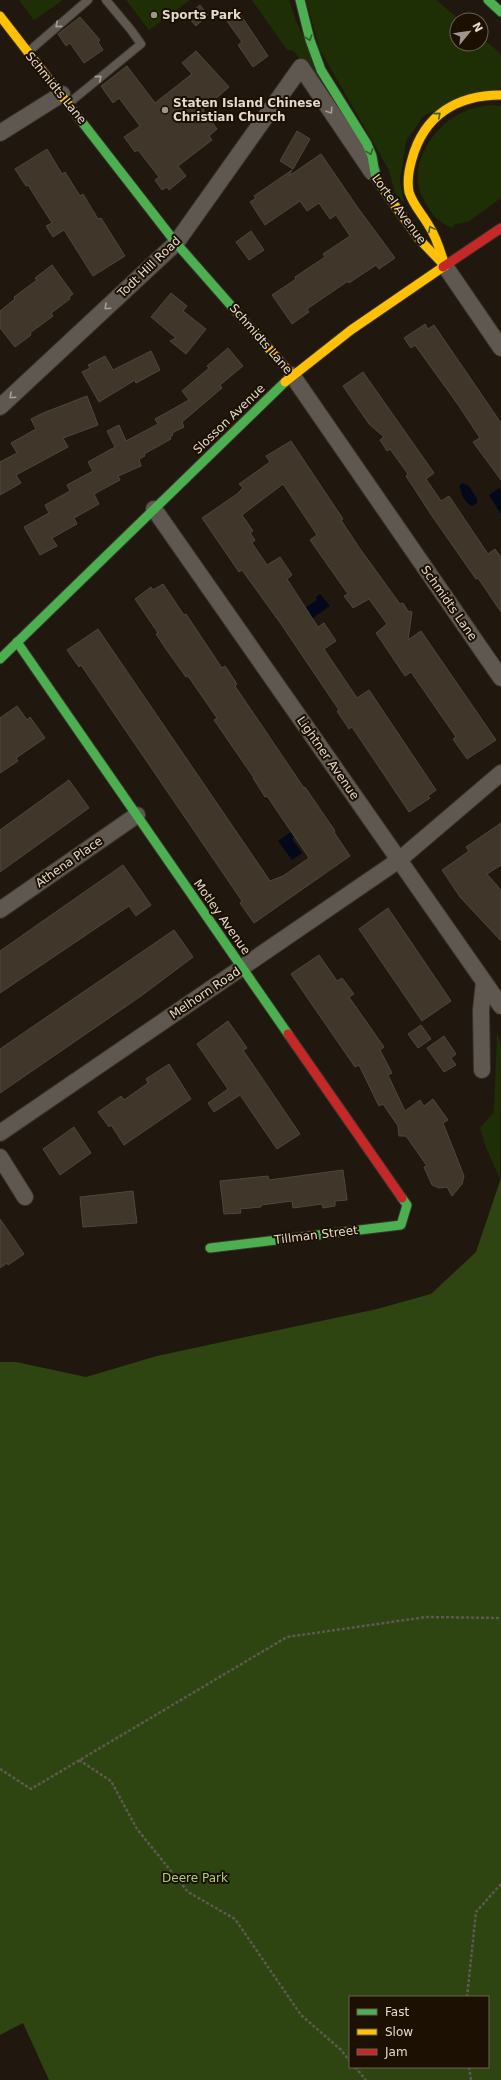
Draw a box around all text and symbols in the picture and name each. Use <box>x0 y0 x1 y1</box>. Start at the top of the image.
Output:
place label: Sports Park <box>162 8 242 22</box>
marker: Sports Park <box>149 10 159 20</box>
north arrow <box>449 12 489 52</box>
text: N <box>469 20 485 35</box>
one-way arrow <box>56 21 63 28</box>
one-way arrow <box>304 34 313 41</box>
street label: Schmidts Lane <box>23 49 89 127</box>
one-way arrow <box>95 76 102 83</box>
place label: Staten Island Chinese Christian Church <box>173 96 321 124</box>
marker: Staten Island Chinese Christian Church <box>160 105 170 115</box>
one-way arrow <box>325 107 333 114</box>
one-way arrow <box>434 112 441 119</box>
one-way arrow <box>365 149 373 156</box>
street label: Lortel Avenue <box>369 171 429 247</box>
one-way arrow <box>428 226 435 234</box>
street label: Todt Hill Road <box>114 234 183 301</box>
street label: Schmidts Lane <box>227 301 295 377</box>
one-way arrow <box>104 303 112 310</box>
street label: Slosson Avenue <box>190 381 268 457</box>
one-way arrow <box>9 391 17 399</box>
street label: Schmidts Lane <box>418 563 480 643</box>
street label: Lightner Avenue <box>294 714 362 802</box>
street label: Athena Place <box>33 834 105 890</box>
street label: Motley Avenue <box>191 877 253 957</box>
street label: Melhorn Road <box>167 964 243 1022</box>
street label: Tillman Street <box>273 1223 359 1247</box>
park label: Deere Park <box>162 1871 228 1885</box>
legend <box>349 1996 489 2068</box>
text: Fast <box>385 2005 409 2019</box>
text: Slow <box>385 2025 413 2039</box>
text: Jam <box>384 2045 408 2059</box>

